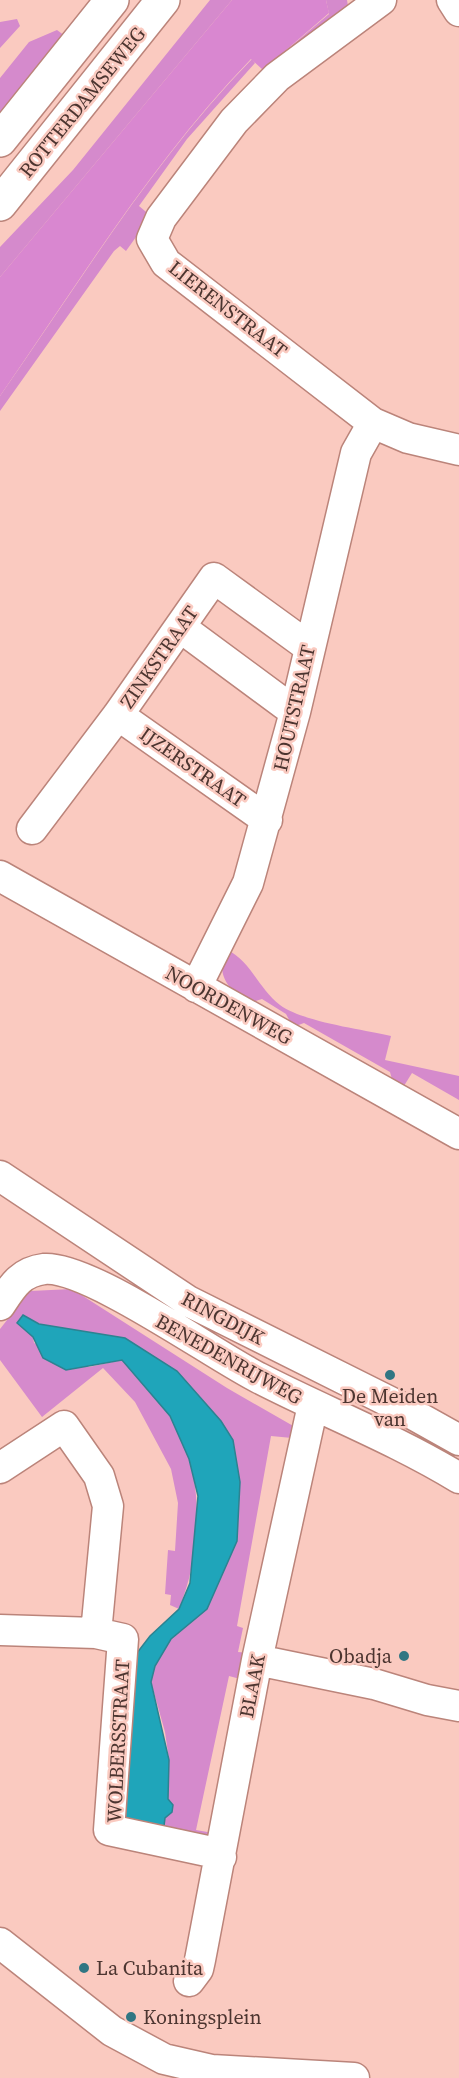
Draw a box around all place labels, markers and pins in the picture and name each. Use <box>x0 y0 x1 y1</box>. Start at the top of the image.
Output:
marker: De Meiden van <box>383 1368 397 1382</box>
place label: De Meiden van <box>342 1382 438 1433</box>
place label: Obadja <box>329 1642 393 1670</box>
marker: Obadja <box>397 1649 411 1663</box>
place label: La Cubanita <box>96 1954 204 1982</box>
marker: La Cubanita <box>77 1961 91 1975</box>
place label: Koningsplein <box>143 2003 262 2031</box>
marker: Koningsplein <box>124 2010 138 2024</box>

